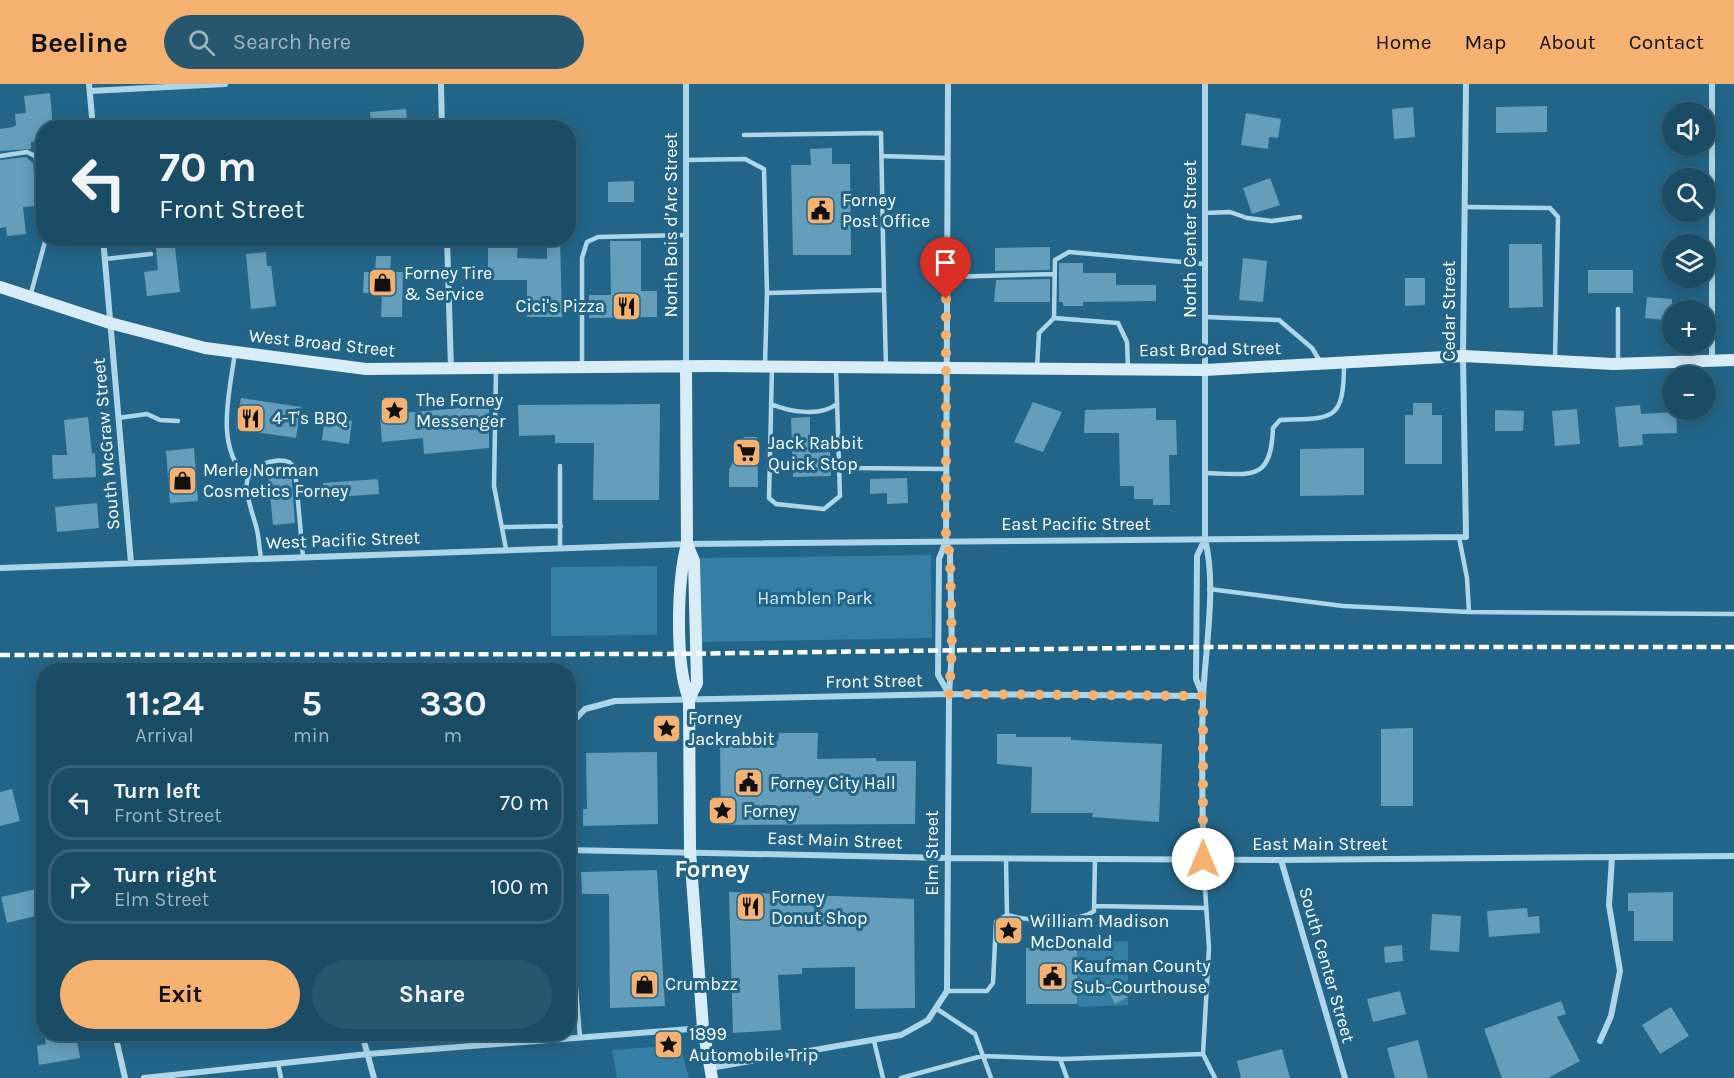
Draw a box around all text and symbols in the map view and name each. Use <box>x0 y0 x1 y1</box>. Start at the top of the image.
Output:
search box <box>164 15 584 69</box>
text: Beeline <box>30 26 128 59</box>
icon: search <box>185 26 218 59</box>
text: Search here <box>233 29 351 55</box>
text: Home <box>1376 30 1432 54</box>
text: Map <box>1465 30 1506 54</box>
text: About <box>1539 30 1596 54</box>
text: Contact <box>1629 30 1704 54</box>
map controls <box>1662 102 1716 420</box>
button: sound <box>1662 102 1716 156</box>
street label: North Bois d’Arc Street <box>660 132 682 318</box>
text: 70 m <box>159 142 257 192</box>
icon: left <box>60 144 138 222</box>
street label: North Center Street <box>1179 160 1201 318</box>
button: search <box>1662 168 1716 222</box>
place label: Forney Post Office <box>842 189 930 232</box>
text: Front Street <box>159 193 305 225</box>
public building icon: Forney Post Office <box>805 194 837 226</box>
button: layers <box>1662 234 1716 288</box>
pin <box>920 237 971 299</box>
icon: arrive <box>929 246 962 279</box>
street label: Cedar Street <box>1438 260 1460 362</box>
place label: Forney Tire & Service <box>404 262 492 305</box>
shop icon: Forney Tire & Service <box>367 267 399 299</box>
restaurant icon: Cici's Pizza <box>610 290 642 322</box>
place label: Cici's Pizza <box>515 295 605 317</box>
button: + <box>1662 300 1716 354</box>
street label: West Broad Street <box>248 324 396 362</box>
street label: East Broad Street <box>1139 337 1282 361</box>
street label: South McGraw Street <box>87 357 124 531</box>
button: − <box>1662 366 1716 420</box>
place label: The Forney Messenger <box>416 389 506 432</box>
place icon: The Forney Messenger <box>379 394 411 426</box>
restaurant icon: 4-T's BBQ <box>235 402 267 434</box>
place label: 4-T's BBQ <box>272 407 348 429</box>
place label: Jack Rabbit Quick Stop <box>768 432 864 475</box>
supermarket icon: Jack Rabbit Quick Stop <box>731 437 763 469</box>
place label: Merle Norman Cosmetics Forney <box>203 459 349 502</box>
shop icon: Merle Norman Cosmetics Forney <box>166 464 198 496</box>
street label: East Pacific Street <box>1001 513 1151 535</box>
street label: West Pacific Street <box>266 526 421 554</box>
park label: Hamblen Park <box>757 587 873 609</box>
street label: Front Street <box>825 669 923 693</box>
text: 11:24 <box>125 682 204 724</box>
text: 5 <box>301 682 322 724</box>
text: 330 <box>419 682 487 724</box>
place label: Forney Jackrabbit <box>688 707 775 750</box>
place icon: Forney Jackrabbit <box>651 712 683 744</box>
text: Arrival <box>135 724 194 747</box>
text: min <box>293 724 330 747</box>
text: m <box>444 724 462 747</box>
public building icon: Forney City Hall <box>733 767 765 799</box>
place label: Forney City Hall <box>770 772 896 794</box>
text: Turn left <box>114 778 201 804</box>
icon: left <box>63 786 96 819</box>
text: 70 m <box>500 790 549 816</box>
place icon: Forney <box>706 795 738 827</box>
place label: Forney <box>743 800 797 822</box>
text: Front Street <box>114 804 222 827</box>
street label: Elm Street <box>921 810 943 896</box>
street label: East Main Street <box>767 827 903 853</box>
position arrow <box>1171 827 1235 891</box>
street label: East Main Street <box>1252 833 1388 855</box>
district label: Forney <box>674 855 750 883</box>
text: Turn right <box>114 862 217 888</box>
icon: right <box>63 870 96 903</box>
text: 100 m <box>490 874 549 900</box>
street label: South Center Street <box>1294 885 1360 1046</box>
place label: Forney Donut Shop <box>771 886 868 929</box>
text: Elm Street <box>114 888 209 911</box>
restaurant icon: Forney Donut Shop <box>734 891 766 923</box>
place label: William Madison McDonald <box>1030 910 1169 953</box>
place icon: William Madison McDonald <box>993 915 1025 947</box>
place label: Kaufman County Sub-Courthouse <box>1073 955 1211 998</box>
button: Exit <box>60 960 300 1029</box>
button: Share <box>312 960 552 1029</box>
public building icon: Kaufman County Sub-Courthouse <box>1036 960 1068 992</box>
shop icon: Crumbzz <box>628 968 660 1000</box>
place label: Crumbzz <box>665 973 738 995</box>
place label: 1899 Automobile Trip <box>689 1023 818 1066</box>
place icon: 1899 Automobile Trip <box>652 1028 684 1060</box>

